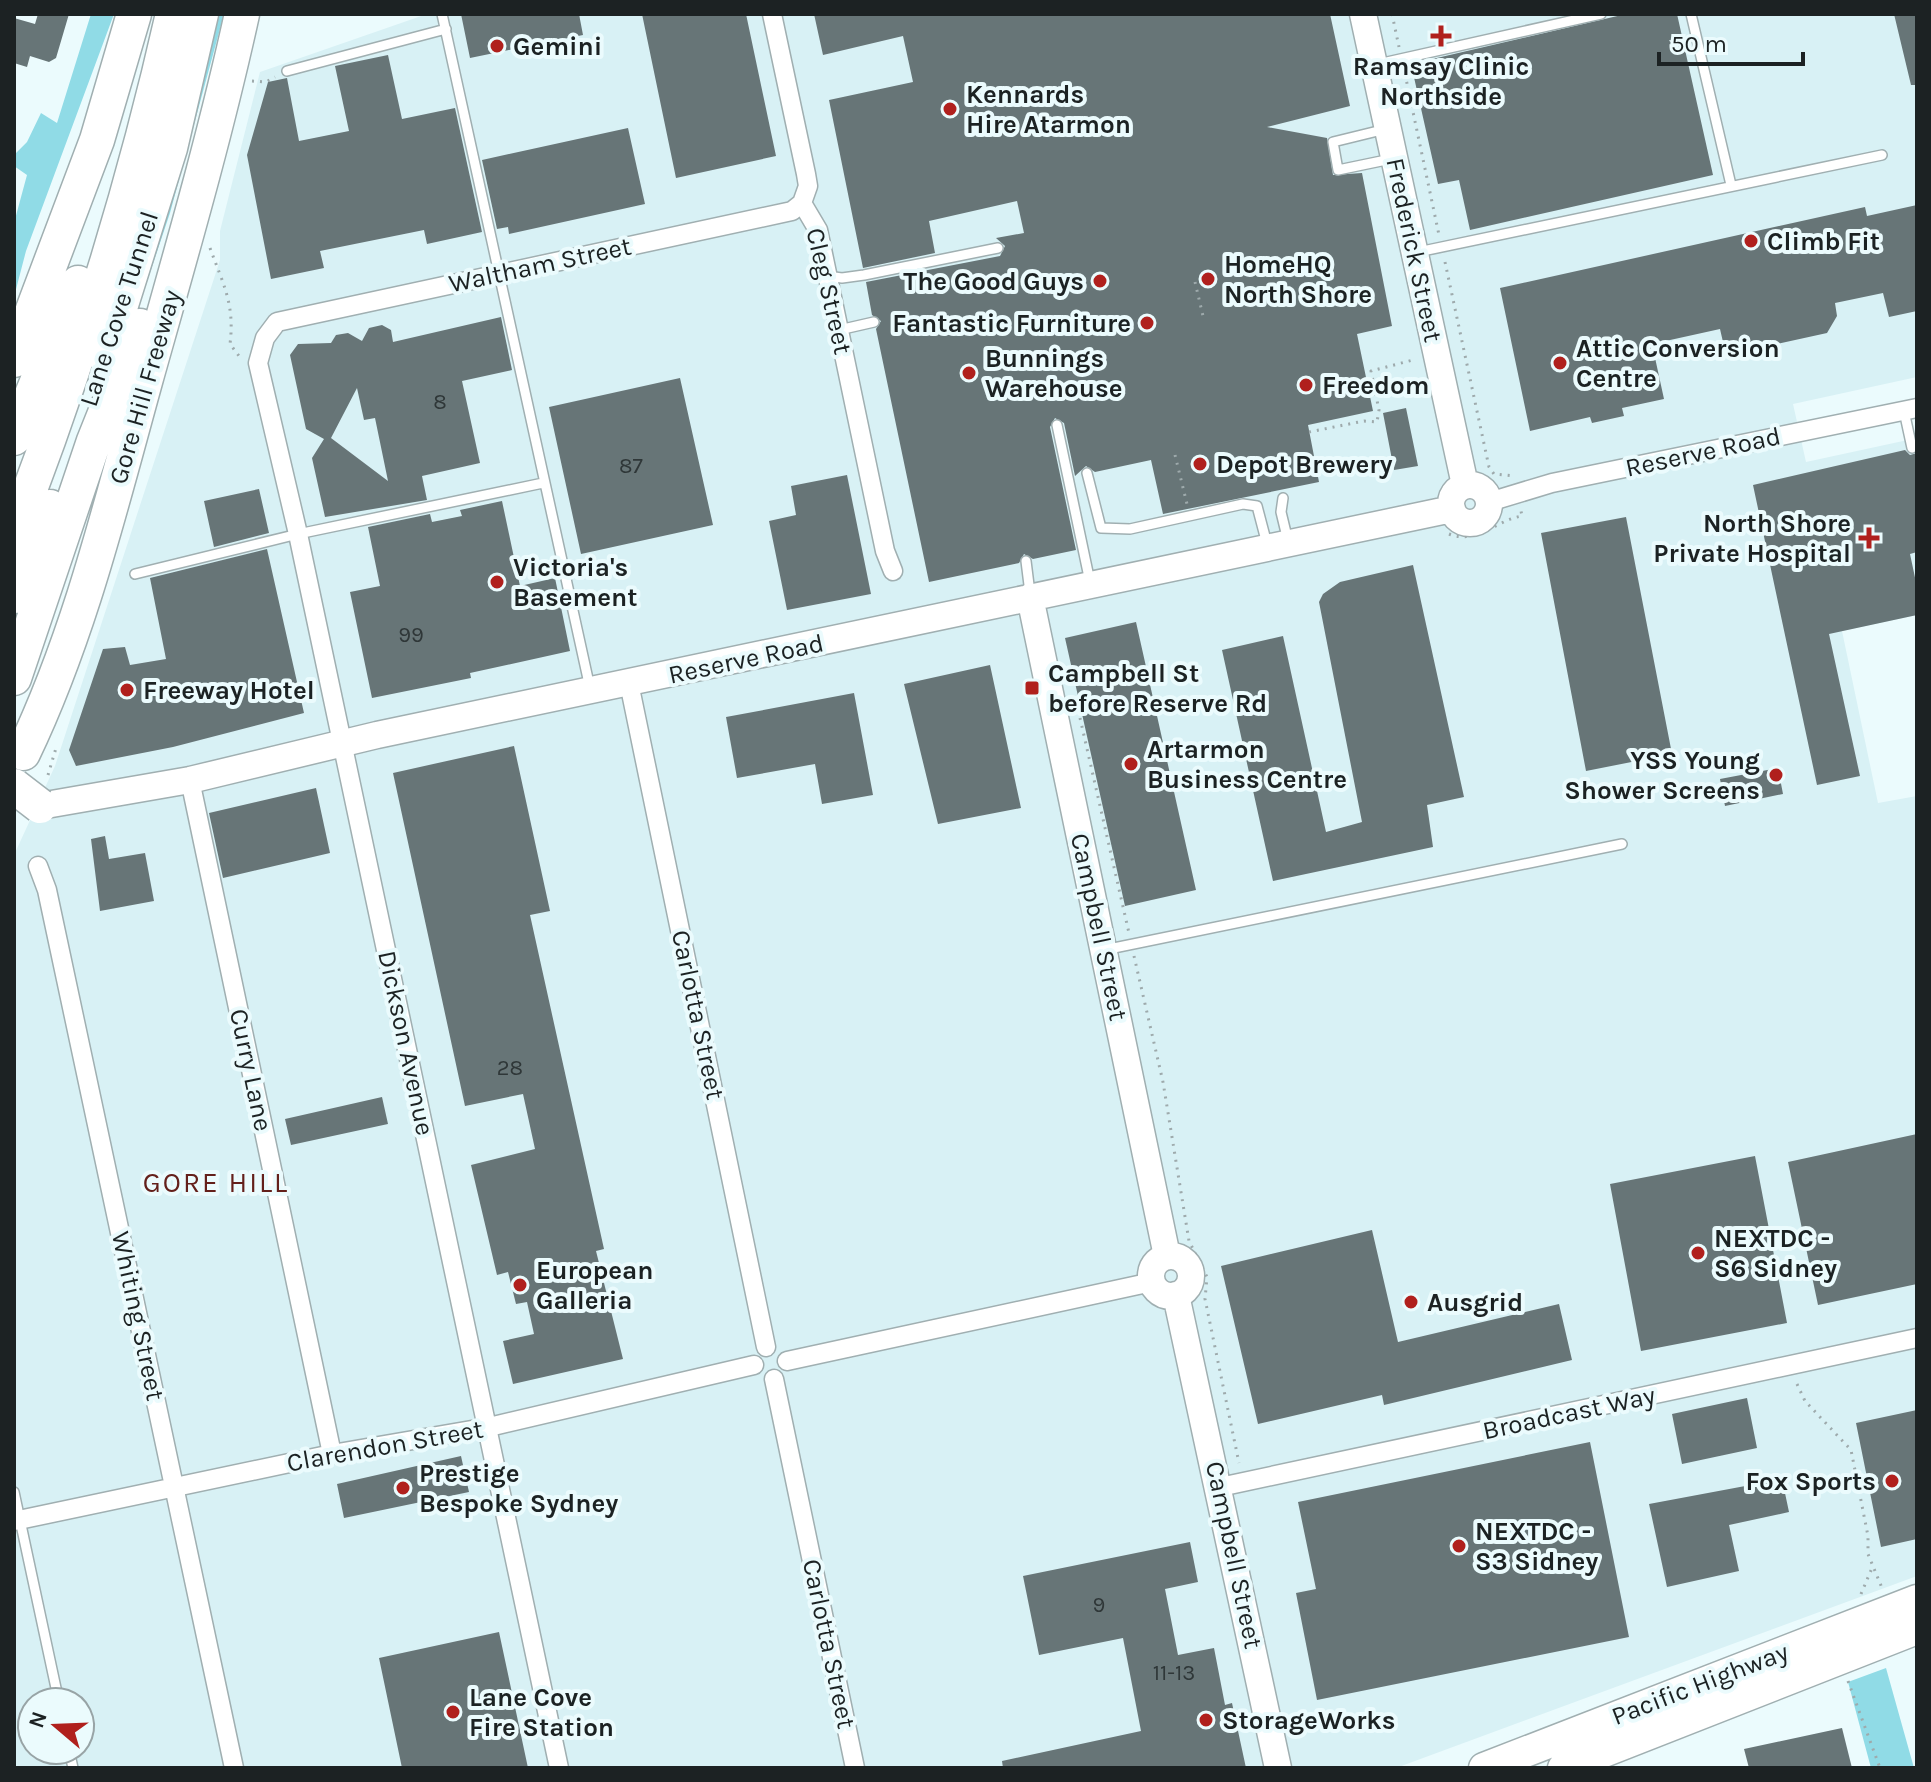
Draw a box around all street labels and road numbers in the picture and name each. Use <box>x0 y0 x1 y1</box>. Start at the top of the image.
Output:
street label: Frederick Street <box>1379 155 1449 345</box>
street label: Lane Cove Tunnel <box>73 207 165 411</box>
street label: Cleg Street <box>799 225 859 357</box>
street label: Waltham Street <box>446 230 634 299</box>
street label: Gore Hill Freeway <box>102 286 188 488</box>
street label: Reserve Road <box>1622 420 1784 484</box>
street label: Reserve Road <box>665 627 827 691</box>
street label: Campbell Street <box>1064 831 1134 1024</box>
street label: Carlotta Street <box>665 927 731 1103</box>
street label: Dickson Avenue <box>371 948 441 1138</box>
street label: Curry Lane <box>223 1006 279 1134</box>
street label: Whiting Street <box>105 1229 171 1404</box>
street label: Broadcast Way <box>1480 1380 1658 1446</box>
street label: Clarendon Street <box>284 1413 486 1479</box>
street label: Campbell Street <box>1199 1459 1269 1652</box>
street label: Carlotta Street <box>796 1556 862 1732</box>
street label: Pacific Highway <box>1607 1636 1793 1732</box>

